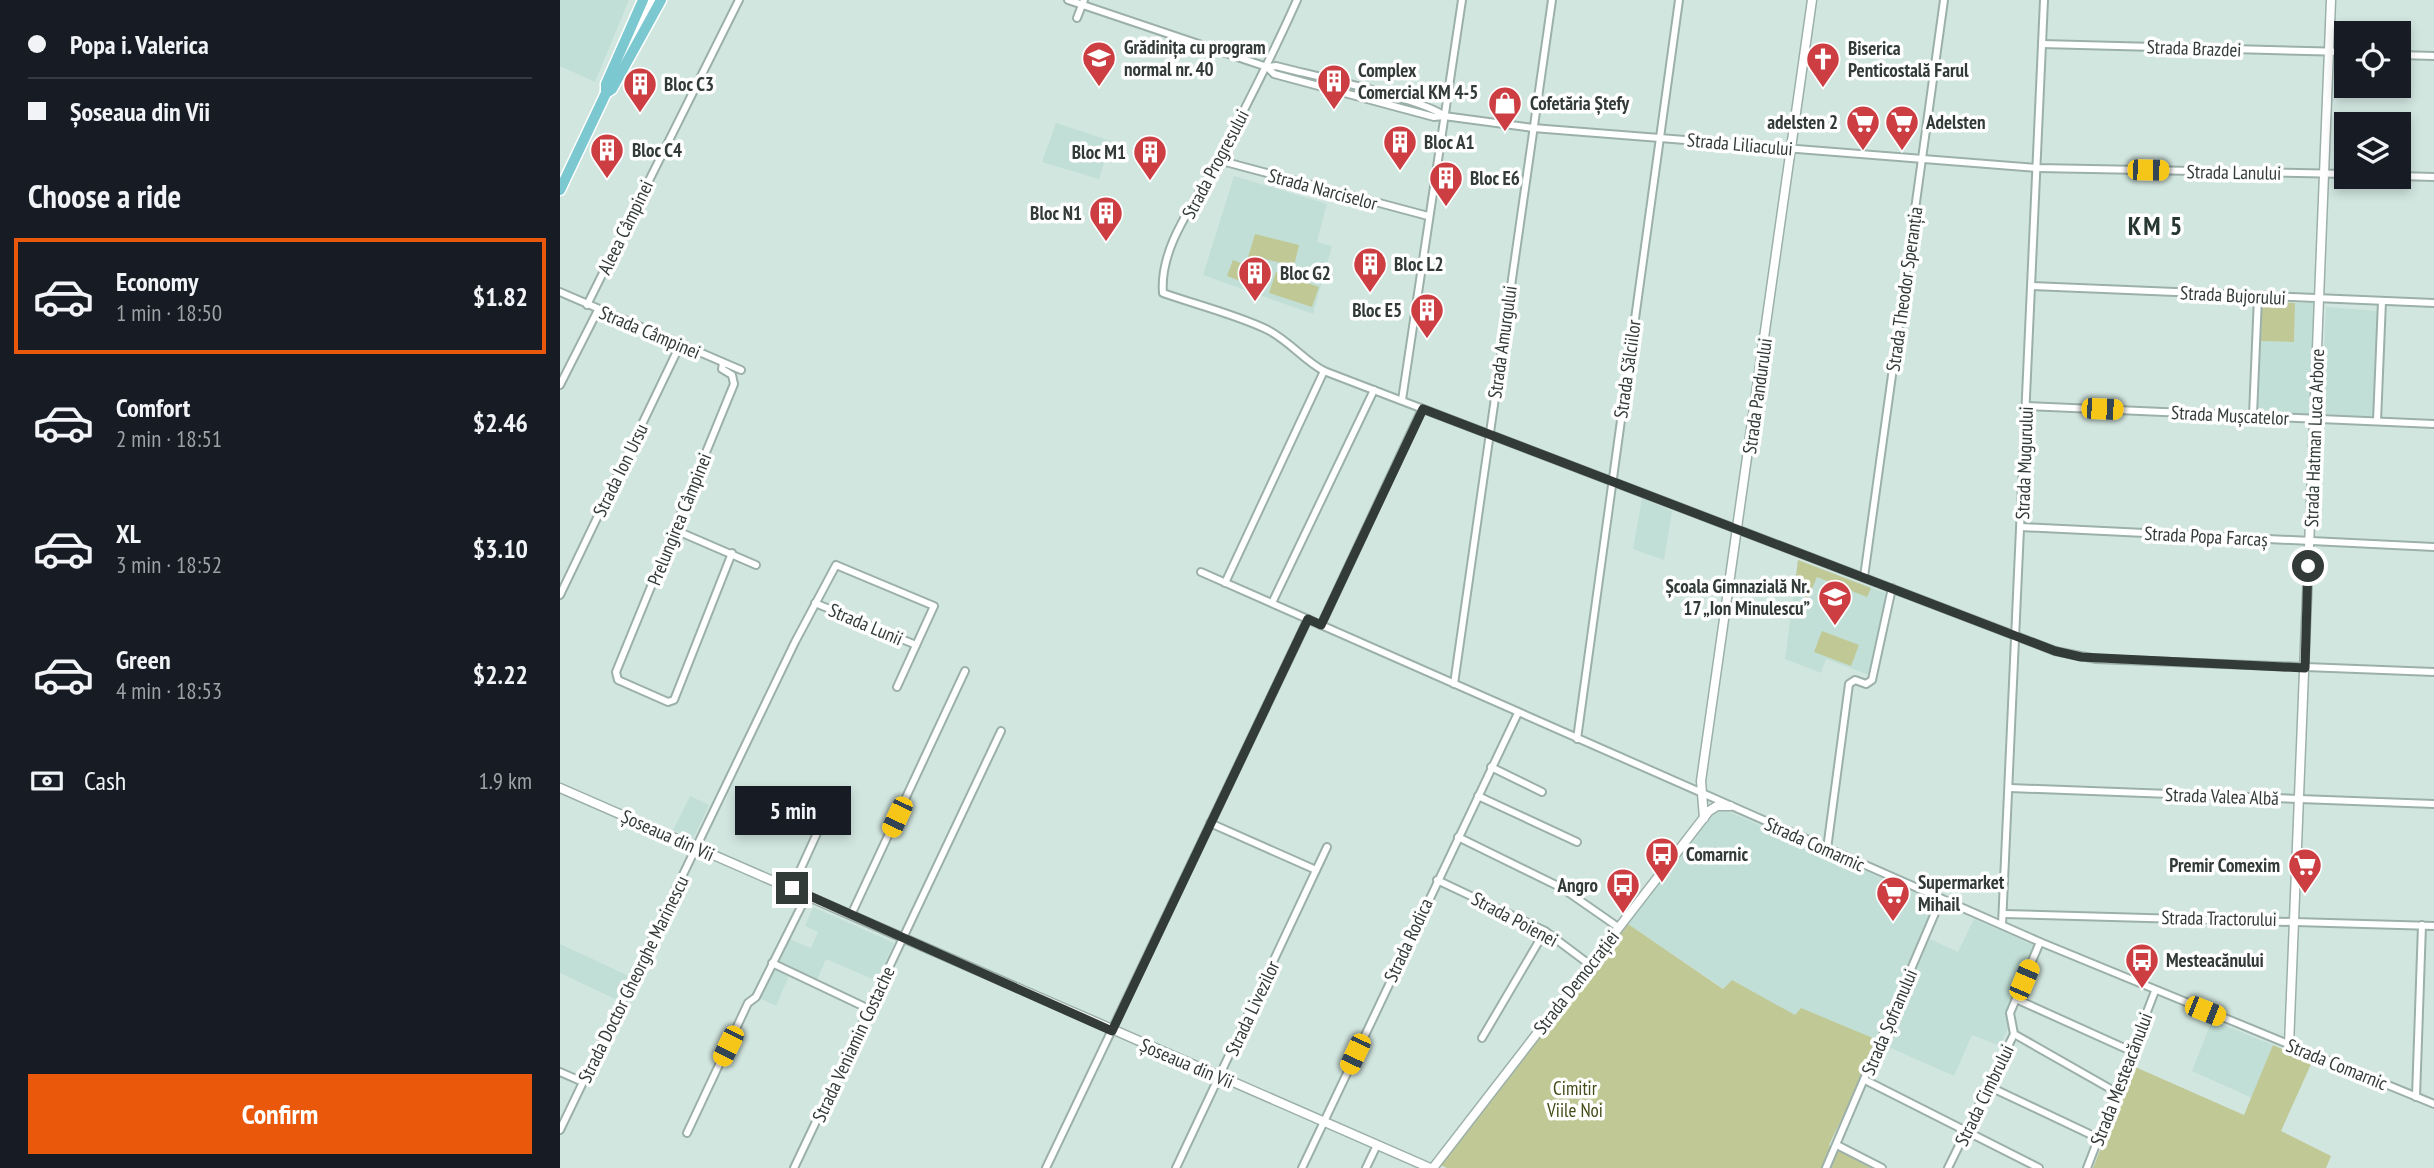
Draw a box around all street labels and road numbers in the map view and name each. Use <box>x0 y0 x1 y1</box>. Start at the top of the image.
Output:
street label: Strada Brazdei <box>2146 34 2242 62</box>
street label: Strada Progresului <box>1176 105 1254 223</box>
street label: Strada Liliacului <box>1686 127 1794 161</box>
street label: Strada Lanului <box>2186 159 2282 185</box>
street label: Strada Narciselor <box>1266 163 1381 215</box>
street label: Aleea Câmpinei <box>592 176 658 278</box>
street label: Strada Theodor Speranția <box>1881 205 1927 373</box>
street label: Strada Bujorului <box>2180 280 2286 310</box>
street label: Strada Amurgului <box>1482 284 1522 400</box>
street label: Strada Câmpinei <box>596 300 704 364</box>
street label: Strada Sălciilor <box>1608 318 1646 420</box>
street label: Strada Pandurului <box>1737 337 1777 455</box>
street label: Strada Hatman Luca Arbore <box>2299 348 2329 528</box>
street label: Strada Mușcatelor <box>2170 400 2290 430</box>
street label: Strada Mugurului <box>2010 406 2038 520</box>
street label: Strada Ion Ursu <box>587 419 653 521</box>
street label: Prelungirea Câmpinei <box>642 449 716 589</box>
street label: Strada Popa Farcaș <box>2144 521 2268 551</box>
street label: Strada Lunii <box>825 598 907 650</box>
street label: Strada Valea Albă <box>2165 782 2279 810</box>
street label: Șoseaua din Vii <box>618 804 718 866</box>
street label: Strada Comarnic <box>1761 811 1869 877</box>
street label: Strada Doctor Gheorghe Marinescu <box>572 872 694 1086</box>
street label: Strada Poienei <box>1468 886 1562 952</box>
street label: Strada Rodica <box>1378 894 1438 986</box>
street label: Strada Tractorului <box>2161 905 2277 931</box>
street label: Strada Democrației <box>1528 925 1624 1039</box>
street label: Strada Livezilor <box>1220 956 1285 1059</box>
street label: Strada Veniamin Costache <box>806 962 900 1126</box>
street label: Strada Șofranului <box>1856 965 1922 1079</box>
street label: Strada Mesteacănului <box>2085 1009 2157 1149</box>
street label: Șoseaua din Vii <box>1137 1033 1237 1093</box>
street label: Strada Comarnic <box>2283 1033 2391 1095</box>
street label: Strada Cimbrului <box>1949 1040 2019 1150</box>

